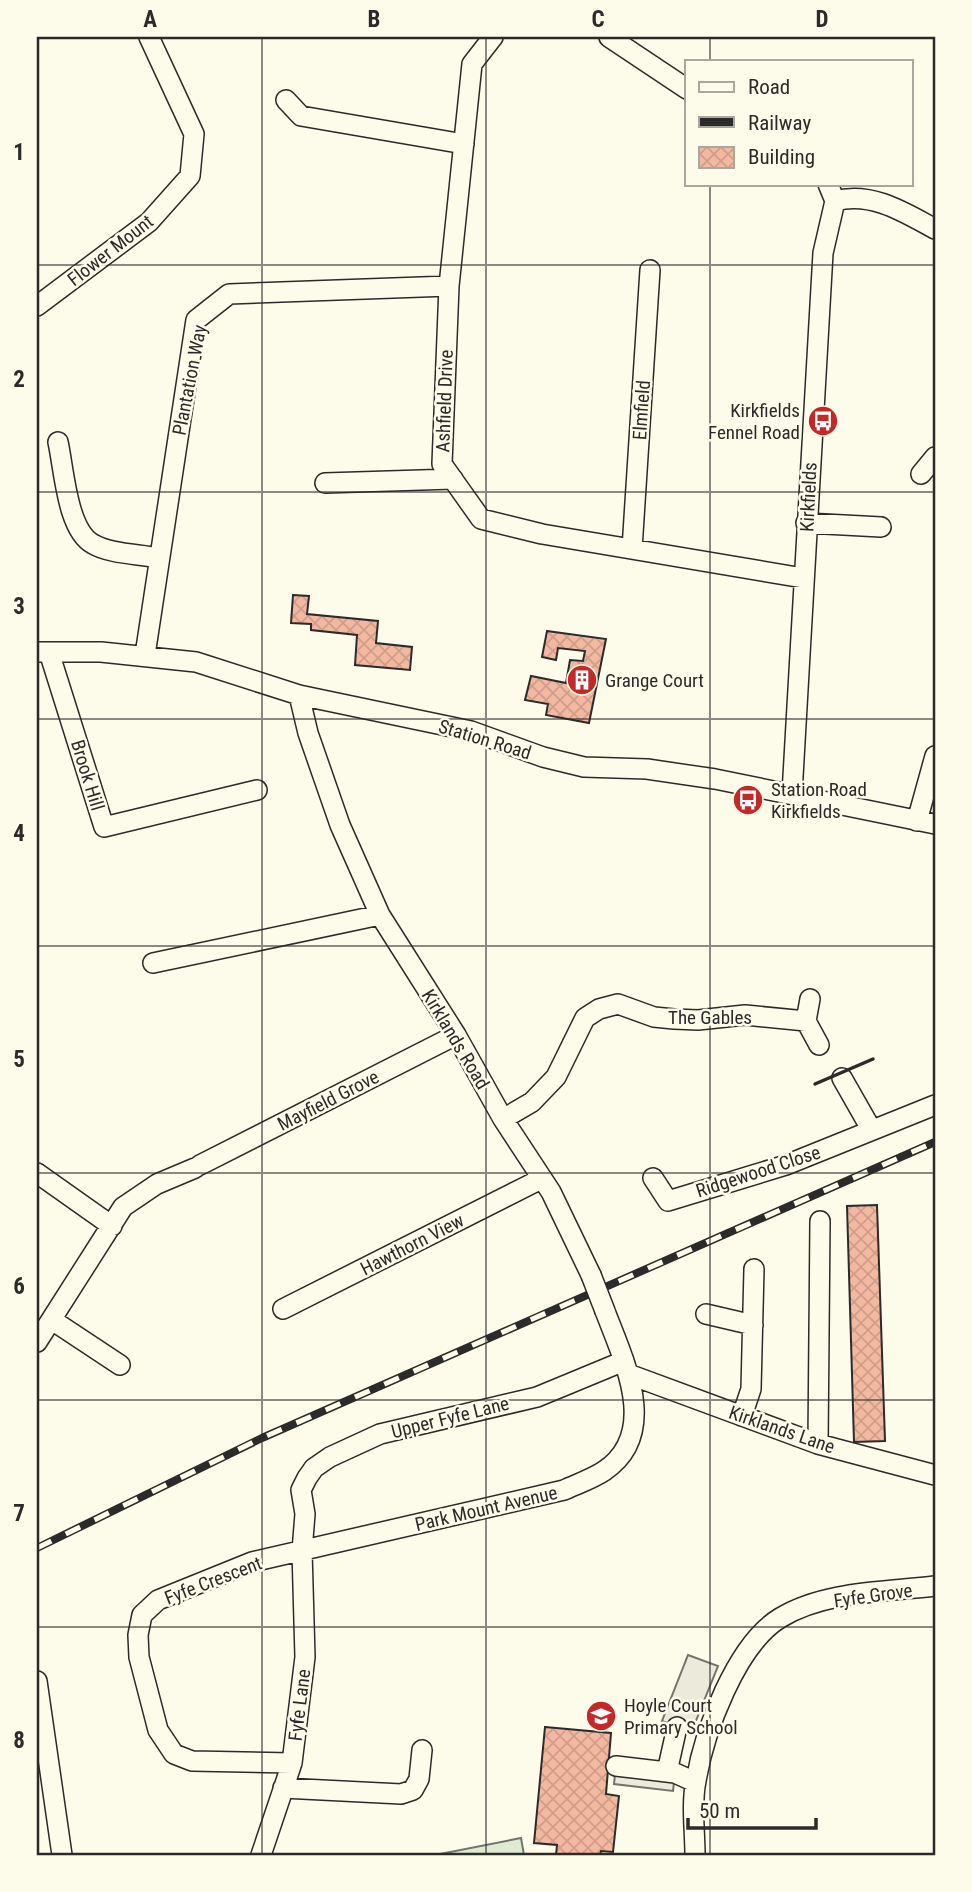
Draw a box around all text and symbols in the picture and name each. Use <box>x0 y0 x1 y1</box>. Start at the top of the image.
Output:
text: A <box>143 6 157 33</box>
text: B <box>368 6 380 33</box>
text: C <box>591 6 605 33</box>
text: D <box>816 6 829 33</box>
legend <box>685 60 912 186</box>
text: Road <box>748 75 790 99</box>
text: Railway <box>748 111 811 135</box>
text: 1 <box>13 139 25 166</box>
text: Building <box>748 145 815 169</box>
street label: Flower Mount <box>63 210 158 291</box>
street label: Plantation Way <box>168 323 211 437</box>
street label: Ashfield Drive <box>431 349 458 453</box>
text: 2 <box>13 366 25 393</box>
street label: Elmfield <box>628 379 655 441</box>
place label: Kirkfields Fennel Road <box>708 399 800 444</box>
bus stop icon: Kirkfields Fennel Road <box>806 404 840 438</box>
street label: Kirkfields <box>795 462 822 532</box>
text: 3 <box>13 593 25 620</box>
building icon: Grange Court <box>565 663 599 697</box>
place label: Grange Court <box>605 669 704 692</box>
street label: Station Road <box>436 714 534 764</box>
street label: Brook Hill <box>66 737 109 813</box>
place label: Station Road Kirkfields <box>771 778 867 823</box>
bus stop icon: Station Road Kirkfields <box>731 783 765 817</box>
text: 4 <box>13 820 25 847</box>
street label: Kirklands Road <box>417 985 494 1093</box>
street label: The Gables <box>668 1006 752 1029</box>
text: 5 <box>13 1046 25 1073</box>
street label: Mayfield Grove <box>274 1065 383 1136</box>
street label: Ridgewood Close <box>693 1140 823 1202</box>
street label: Hawthorn View <box>357 1209 468 1280</box>
text: 6 <box>13 1273 25 1300</box>
street label: Upper Fyfe Lane <box>389 1392 512 1443</box>
street label: Kirklands Lane <box>726 1401 838 1458</box>
street label: Park Mount Avenue <box>413 1481 560 1536</box>
text: 7 <box>13 1500 25 1527</box>
street label: Fyfe Crescent <box>161 1551 265 1610</box>
street label: Fyfe Grove <box>832 1579 914 1612</box>
street label: Fyfe Lane <box>284 1668 315 1742</box>
place label: Hoyle Court Primary School <box>624 1694 738 1739</box>
school or university icon: Hoyle Court Primary School <box>584 1699 618 1733</box>
text: 8 <box>13 1727 25 1754</box>
scale bar <box>688 1787 816 1831</box>
text: 50 m <box>699 1799 740 1823</box>

